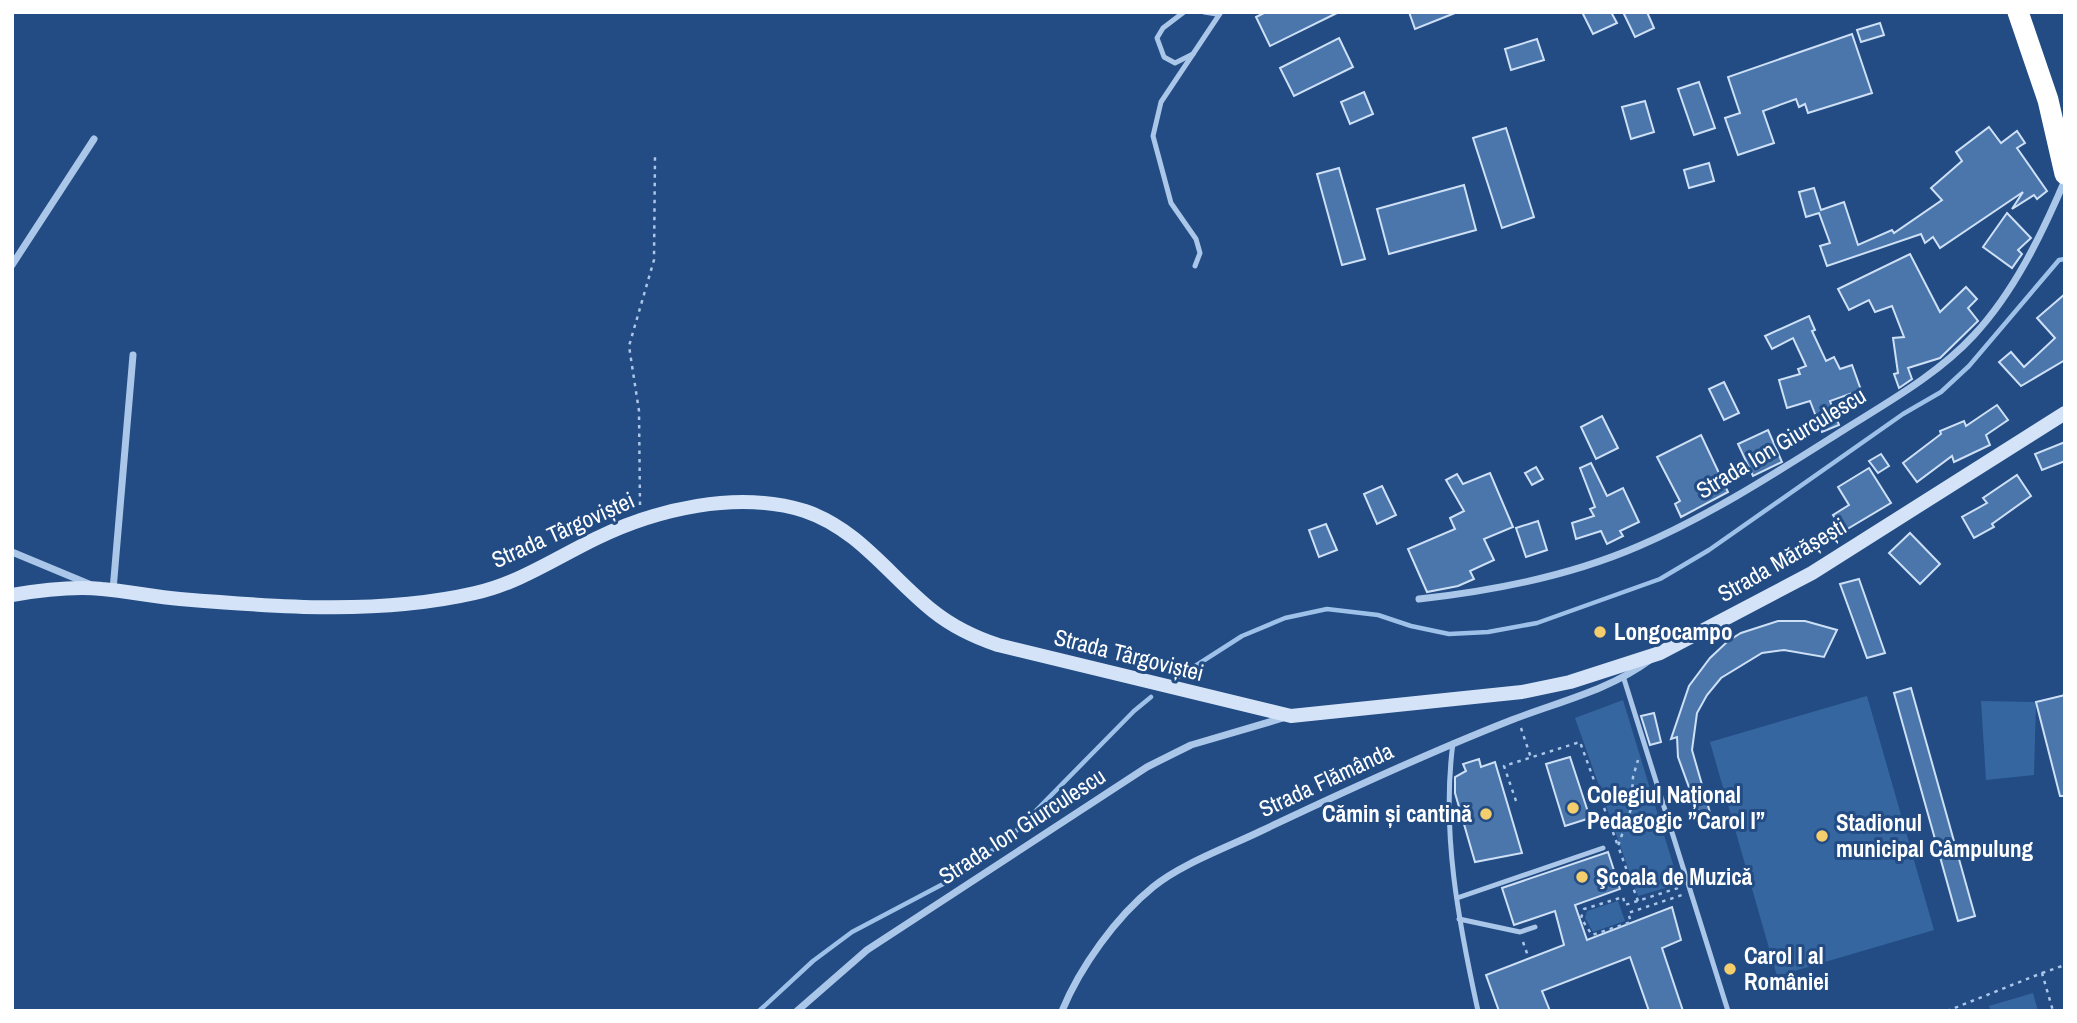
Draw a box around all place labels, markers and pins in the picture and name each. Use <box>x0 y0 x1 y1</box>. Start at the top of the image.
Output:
place label: Longocampo <box>1614 616 1732 647</box>
marker: Longocampo <box>1592 624 1608 640</box>
place label: Colegiul Național Pedagogic ”Carol I” <box>1587 779 1765 836</box>
place label: Cămin și cantină <box>1322 798 1472 829</box>
marker: Colegiul Național Pedagogic ”Carol I” <box>1565 800 1581 816</box>
marker: Cămin și cantină <box>1478 806 1494 822</box>
place label: Stadionul municipal Câmpulung <box>1836 807 2033 864</box>
marker: Stadionul municipal Câmpulung <box>1814 828 1830 844</box>
place label: Şcoala de Muzică <box>1596 861 1753 892</box>
marker: Şcoala de Muzică <box>1574 869 1590 885</box>
place label: Carol I al României <box>1744 940 1829 997</box>
marker: Carol I al României <box>1722 961 1738 977</box>

